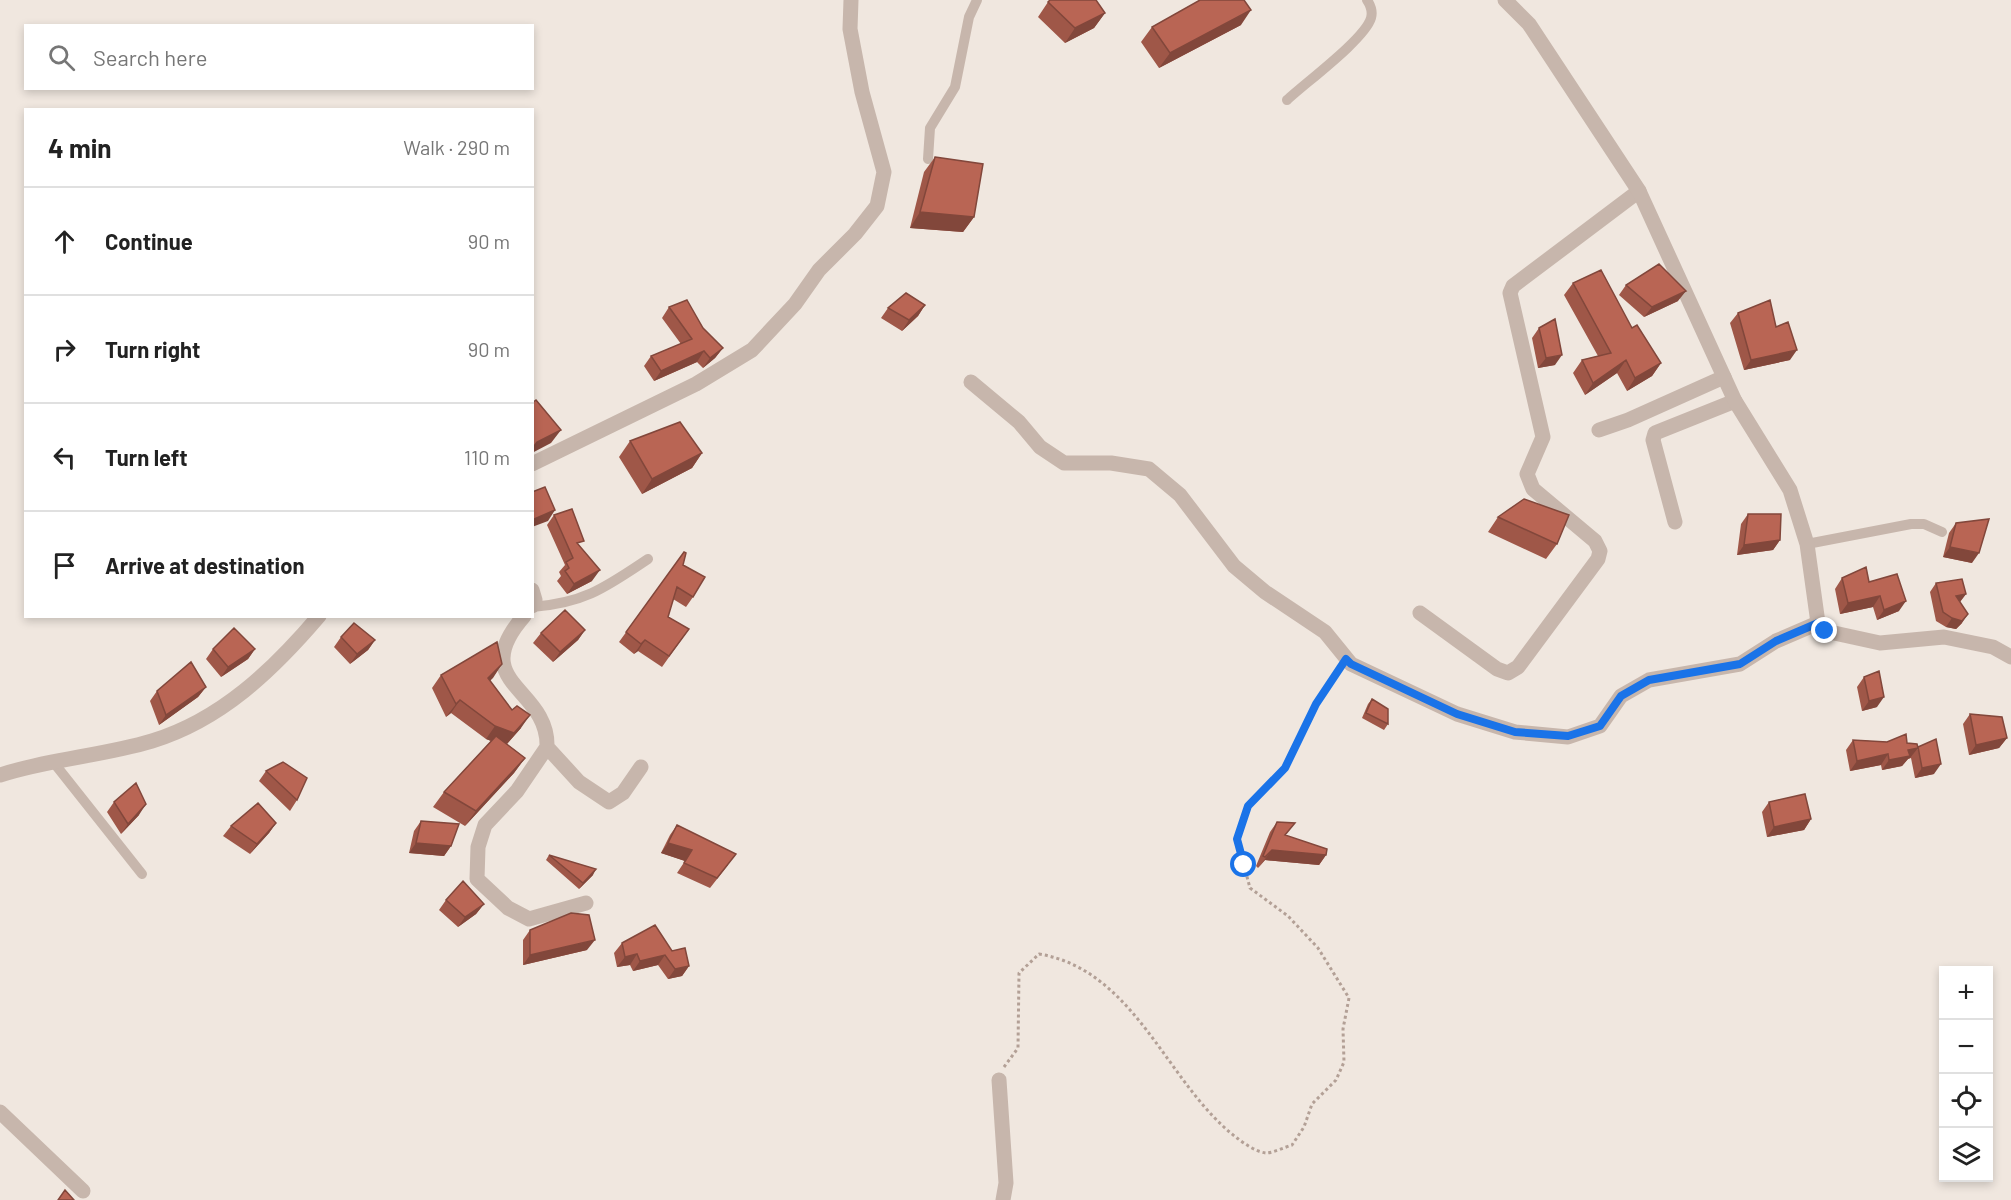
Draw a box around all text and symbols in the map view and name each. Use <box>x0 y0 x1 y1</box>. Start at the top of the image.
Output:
search box <box>24 24 534 90</box>
icon: search <box>45 41 78 74</box>
text: Search here <box>93 44 207 70</box>
text: 4 min <box>48 132 112 163</box>
text: Walk · 290 m <box>403 135 510 159</box>
icon: ahead <box>48 225 81 258</box>
text: Continue <box>105 228 193 254</box>
text: 90 m <box>468 229 510 253</box>
icon: right <box>48 333 81 366</box>
text: Turn right <box>105 336 200 362</box>
text: 90 m <box>468 337 510 361</box>
icon: left <box>48 441 81 474</box>
text: Turn left <box>105 444 188 470</box>
text: 110 m <box>464 445 510 469</box>
icon: arrive <box>48 549 81 582</box>
text: Arrive at destination <box>105 552 304 578</box>
route end <box>1811 617 1837 643</box>
route start <box>1230 851 1256 877</box>
map controls <box>1939 966 1993 1182</box>
button: + <box>1939 966 1993 1020</box>
button: − <box>1939 1020 1993 1074</box>
button: locate <box>1939 1074 1993 1128</box>
button: layers <box>1939 1128 1993 1182</box>

